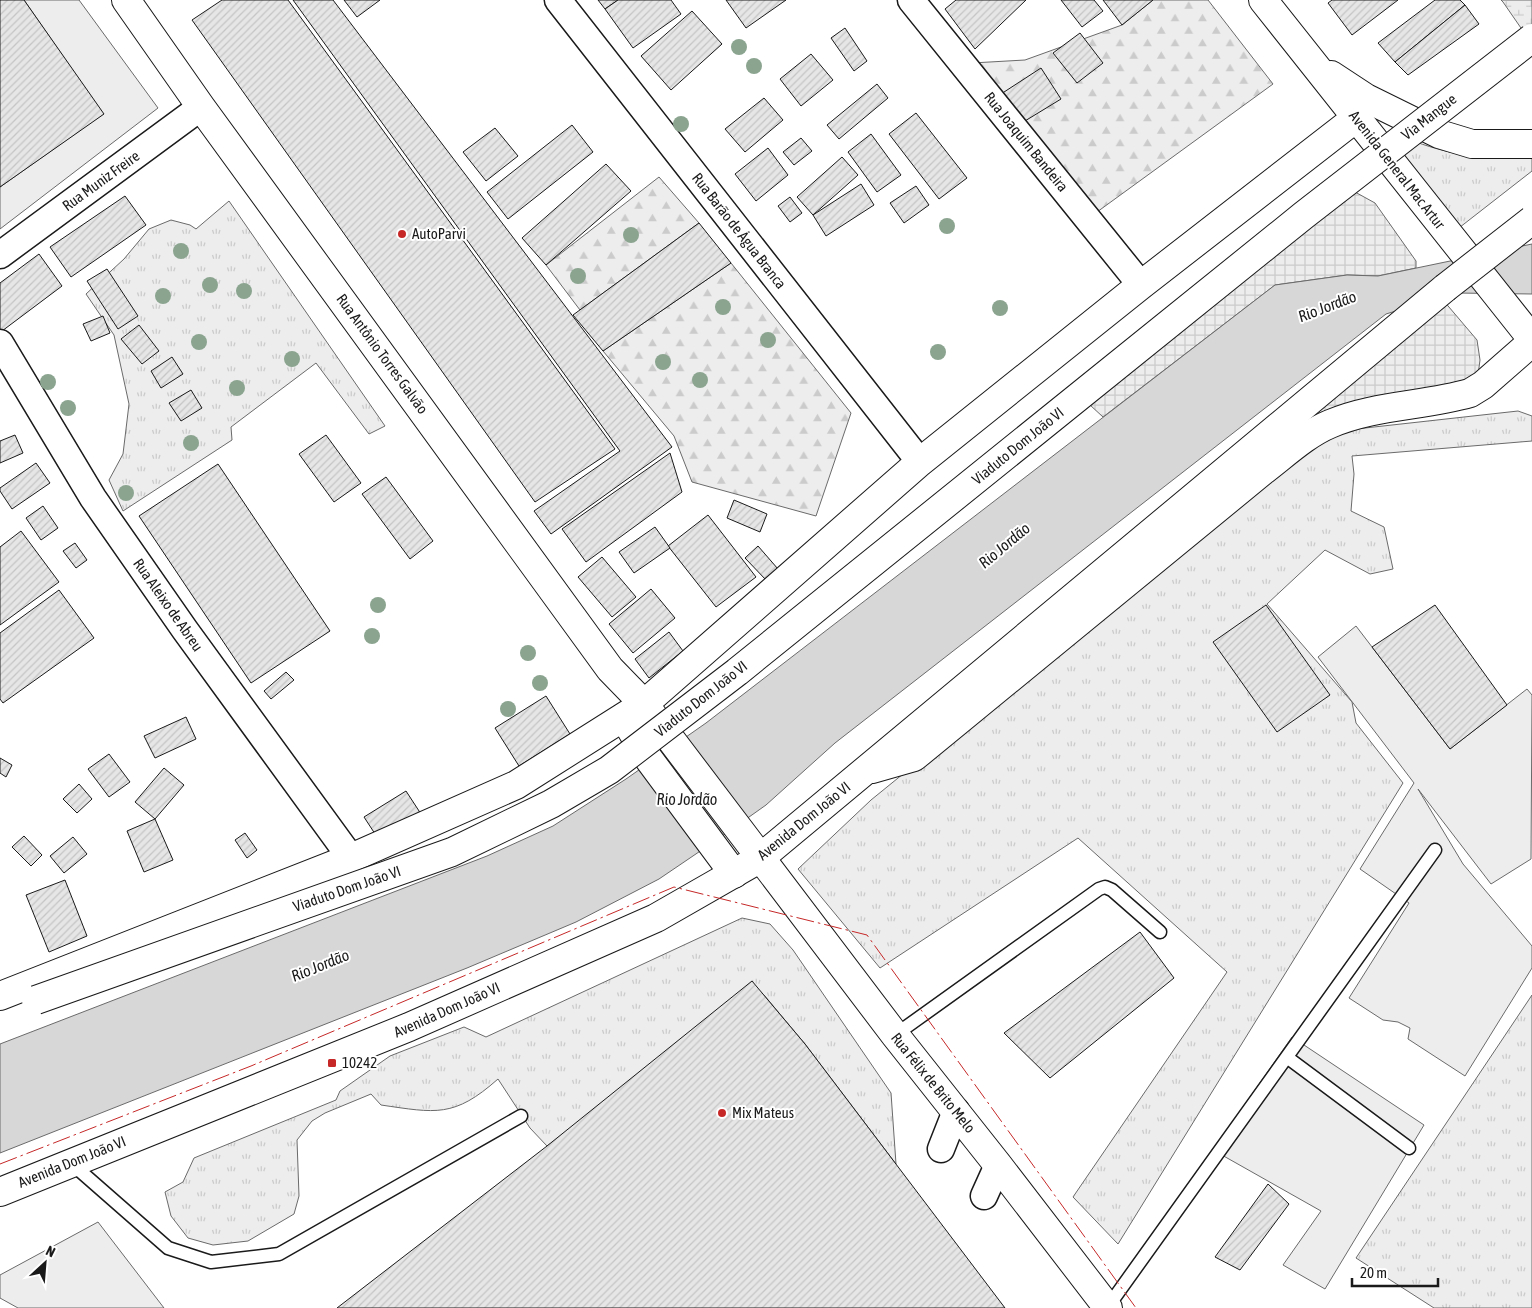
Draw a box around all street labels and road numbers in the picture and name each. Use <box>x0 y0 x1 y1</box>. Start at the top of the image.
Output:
street label: Rua Joaquim Bandeira <box>981 89 1072 195</box>
street label: Via Mangue <box>1398 90 1460 143</box>
street label: Avenida General Mac Artur <box>1346 107 1449 233</box>
street label: Rua Muniz Freire <box>59 147 143 214</box>
street label: Rua Barão de Água Branca <box>689 169 790 292</box>
street label: Rua Antônio Torres Galvão <box>333 290 432 417</box>
street label: Viaduto Dom João VI <box>968 404 1067 488</box>
street label: Rua Aleixo de Abreu <box>130 555 207 654</box>
street label: Viaduto Dom João VI <box>651 657 750 740</box>
street label: Avenida Dom João VI <box>754 778 854 863</box>
street label: Viaduto Dom João VI <box>291 862 403 915</box>
street label: Avenida Dom João VI <box>391 978 503 1041</box>
street label: Rua Félix de Brito Melo <box>888 1029 979 1136</box>
street label: Avenida Dom João VI <box>16 1132 128 1191</box>

